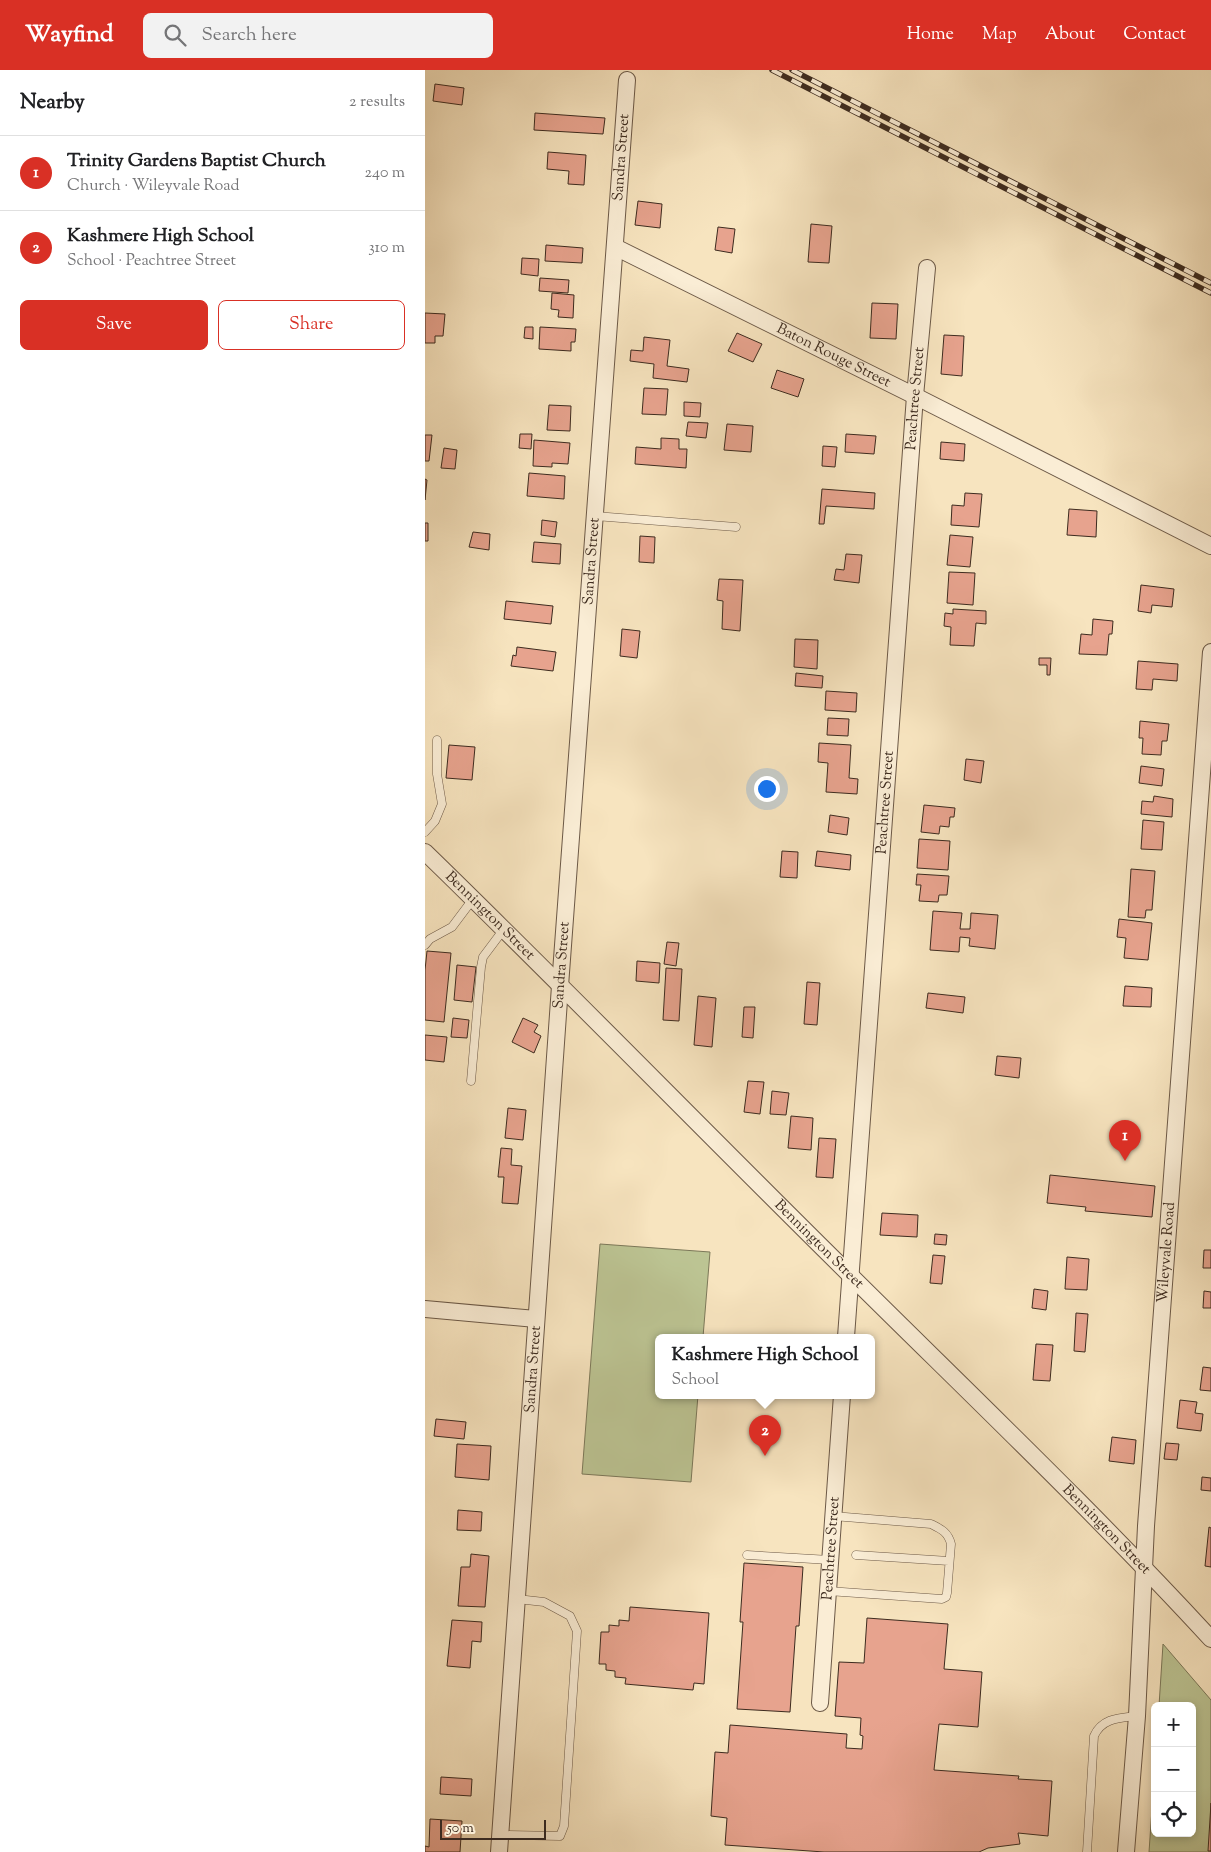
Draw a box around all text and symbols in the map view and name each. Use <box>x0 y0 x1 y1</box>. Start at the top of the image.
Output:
search box <box>143 13 493 58</box>
text: Wayfind <box>25 18 113 52</box>
icon: search <box>161 21 189 49</box>
text: Search here <box>201 22 297 49</box>
text: Home <box>907 22 954 48</box>
text: Map <box>982 22 1017 48</box>
text: About <box>1045 22 1095 48</box>
text: Contact <box>1123 22 1186 48</box>
text: Nearby <box>20 88 85 118</box>
text: 2 results <box>349 91 405 114</box>
street label: Sandra Street <box>608 113 635 202</box>
text: Trinity Gardens Baptist Church <box>67 148 326 175</box>
text: 1 <box>33 162 39 185</box>
text: 240 m <box>364 162 405 185</box>
text: Church · Wileyvale Road <box>67 175 240 198</box>
text: Kashmere High School <box>67 223 254 250</box>
text: 2 <box>32 237 40 260</box>
text: 310 m <box>368 237 405 260</box>
text: School · Peachtree Street <box>67 250 236 273</box>
button: Save <box>20 300 208 350</box>
button: Share <box>218 300 405 350</box>
street label: Baton Rouge Street <box>773 318 894 393</box>
street label: Peachtree Street <box>901 346 930 451</box>
street label: Sandra Street <box>578 517 605 606</box>
street label: Peachtree Street <box>871 750 899 855</box>
your location <box>754 776 780 802</box>
street label: Bennington Street <box>440 867 540 965</box>
street label: Sandra Street <box>548 921 575 1010</box>
pin: 1 <box>1109 1120 1141 1161</box>
street label: Bennington Street <box>769 1195 869 1294</box>
street label: Wileyvale Road <box>1152 1201 1181 1304</box>
street label: Sandra Street <box>519 1325 547 1414</box>
popup <box>655 1334 875 1399</box>
text: Kashmere High School <box>671 1342 859 1369</box>
text: School <box>671 1369 719 1392</box>
pin: 2 <box>749 1415 781 1456</box>
street label: Bennington Street <box>1057 1480 1156 1579</box>
street label: Peachtree Street <box>817 1496 845 1601</box>
map controls <box>1151 1702 1196 1837</box>
button: + <box>1151 1702 1196 1747</box>
button: − <box>1151 1747 1196 1792</box>
button: locate <box>1151 1792 1196 1837</box>
scale bar <box>440 1817 546 1840</box>
text: 50 m <box>447 1819 474 1839</box>

